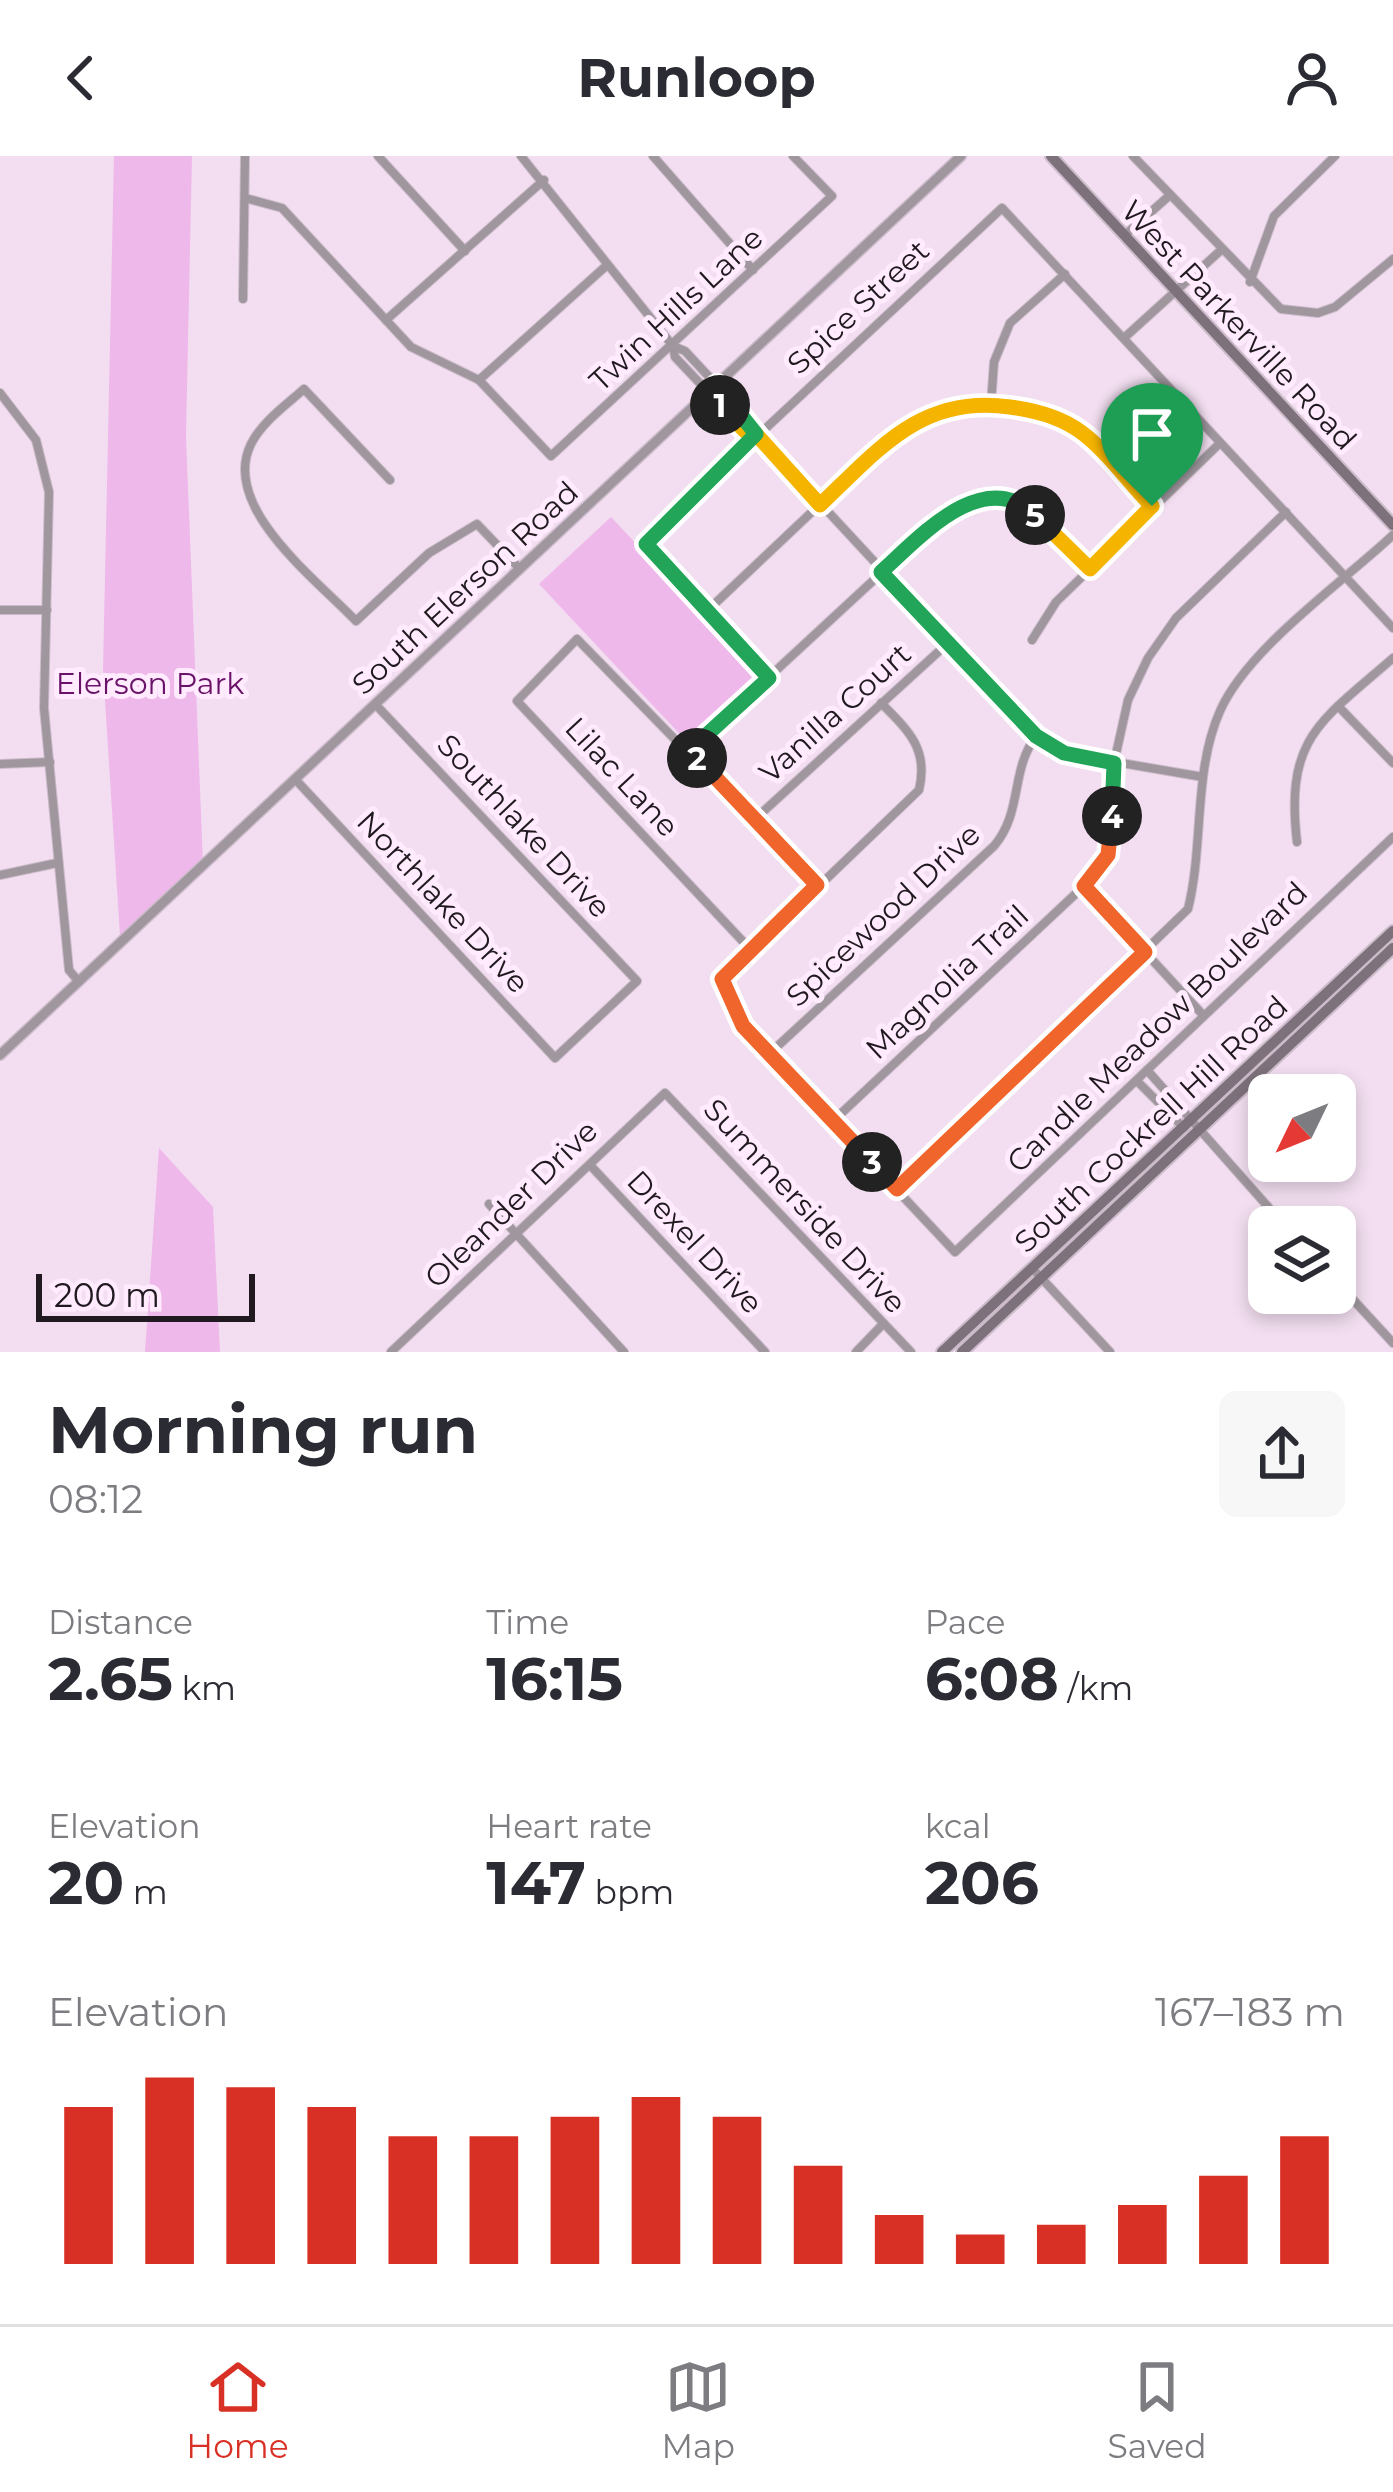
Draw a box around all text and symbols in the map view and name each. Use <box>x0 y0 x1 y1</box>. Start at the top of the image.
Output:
icon: back <box>48 45 114 111</box>
text: Runloop <box>577 45 816 111</box>
icon: person <box>1279 45 1345 111</box>
street label: West Parkerville Road <box>1114 192 1364 458</box>
street label: Twin Hills Lane <box>582 219 770 399</box>
street label: Spice Street <box>779 232 937 382</box>
pin: 1 <box>690 375 750 435</box>
pin <box>1101 383 1203 506</box>
text: 1 <box>714 385 726 425</box>
icon: arrive <box>1119 401 1185 467</box>
street label: South Elerson Road <box>344 474 586 702</box>
pin: 5 <box>1005 485 1065 545</box>
text: 5 <box>1025 495 1045 535</box>
street label: Vanilla Court <box>752 635 918 791</box>
park label: Elerson Park <box>56 665 244 702</box>
street label: Lilac Lane <box>557 710 687 844</box>
street label: Southlake Drive <box>429 727 619 925</box>
pin: 2 <box>667 728 727 788</box>
text: 2 <box>687 738 707 778</box>
pin: 4 <box>1082 786 1142 846</box>
text: 4 <box>1101 796 1123 836</box>
street label: Northlake Drive <box>349 803 537 1001</box>
street label: Spicewood Drive <box>778 816 988 1014</box>
street label: Candle Meadow Boulevard <box>999 874 1315 1180</box>
street label: Magnolia Trail <box>858 897 1036 1067</box>
street label: South Cockrell Hill Road <box>1007 988 1295 1260</box>
north arrow <box>1248 1074 1356 1182</box>
map controls <box>1248 1074 1356 1314</box>
street label: Summerside Drive <box>696 1091 914 1321</box>
street label: Oleander Drive <box>417 1112 605 1296</box>
pin: 3 <box>842 1132 902 1192</box>
text: 3 <box>862 1142 882 1182</box>
street label: Drexel Drive <box>619 1163 771 1321</box>
button: layers <box>1248 1206 1356 1314</box>
scale bar <box>36 1268 255 1321</box>
text: 200 m <box>54 1275 160 1315</box>
text: Morning run <box>48 1389 478 1470</box>
button: share <box>1219 1391 1345 1517</box>
text: 08:12 <box>48 1475 143 1523</box>
text: Distance <box>48 1602 193 1642</box>
text: Time <box>486 1602 569 1642</box>
text: Pace <box>925 1602 1006 1642</box>
text: 2.65 <box>48 1642 173 1715</box>
text: 16:15 <box>486 1642 623 1715</box>
text: 6:08 <box>925 1642 1059 1715</box>
text: km <box>173 1668 236 1708</box>
text: /km <box>1059 1668 1133 1708</box>
text: Elevation <box>48 1806 201 1846</box>
text: Heart rate <box>486 1806 652 1846</box>
text: kcal <box>925 1806 991 1846</box>
text: 20 <box>48 1846 124 1919</box>
text: 147 <box>486 1846 586 1919</box>
text: 206 <box>925 1846 1039 1919</box>
text: m <box>124 1872 168 1912</box>
text: bpm <box>586 1872 674 1912</box>
text: Elevation <box>48 1988 228 2036</box>
text: 167–183 m <box>1155 1988 1345 2036</box>
tab: Home <box>186 2354 289 2466</box>
tab: Map <box>661 2354 735 2466</box>
tab: Saved <box>1108 2354 1207 2466</box>

